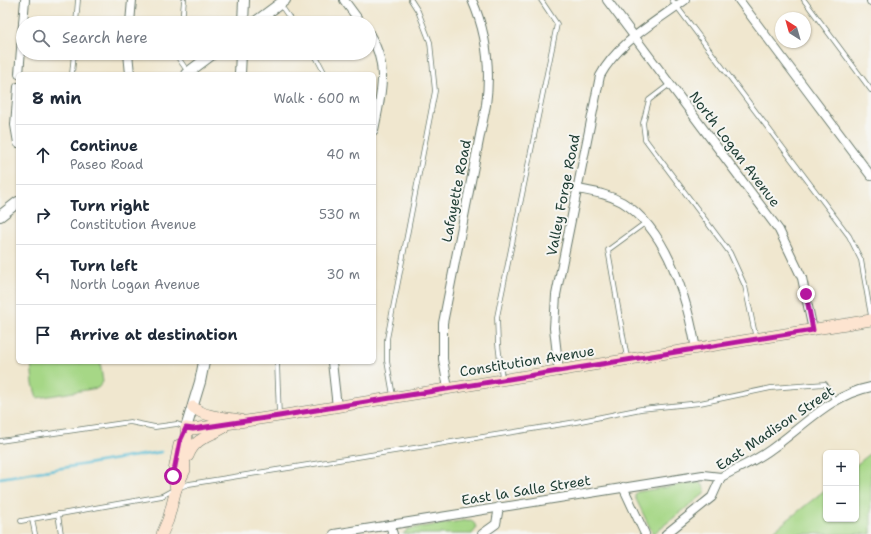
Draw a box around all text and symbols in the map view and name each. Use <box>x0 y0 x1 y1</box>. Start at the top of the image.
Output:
north arrow <box>775 12 811 48</box>
search box <box>16 16 376 60</box>
icon: search <box>30 27 52 49</box>
text: Search here <box>62 28 148 48</box>
text: 8 min <box>32 87 82 109</box>
street label: North Logan Avenue <box>686 88 784 210</box>
text: Walk · 600 m <box>274 90 360 107</box>
street label: Valley Forge Road <box>542 132 584 257</box>
text: Continue <box>70 136 138 156</box>
street label: Lafayette Road <box>437 138 475 244</box>
icon: ahead <box>32 144 54 166</box>
text: 40 m <box>326 146 360 163</box>
text: Paseo Road <box>70 156 143 173</box>
text: Turn right <box>70 196 150 216</box>
icon: right <box>32 204 54 226</box>
text: 530 m <box>319 206 360 223</box>
text: Constitution Avenue <box>70 216 196 233</box>
text: Turn left <box>70 256 138 276</box>
icon: left <box>32 264 54 286</box>
text: 30 m <box>326 266 360 283</box>
text: North Logan Avenue <box>70 276 200 293</box>
route end <box>797 285 815 303</box>
icon: arrive <box>32 324 54 346</box>
text: Arrive at destination <box>70 325 238 345</box>
street label: Constitution Avenue <box>458 341 596 381</box>
street label: East Madison Street <box>712 382 838 474</box>
map controls <box>823 450 859 522</box>
button: + <box>823 450 859 486</box>
route start <box>164 467 182 485</box>
street label: East la Salle Street <box>460 471 592 509</box>
button: − <box>823 486 859 522</box>

